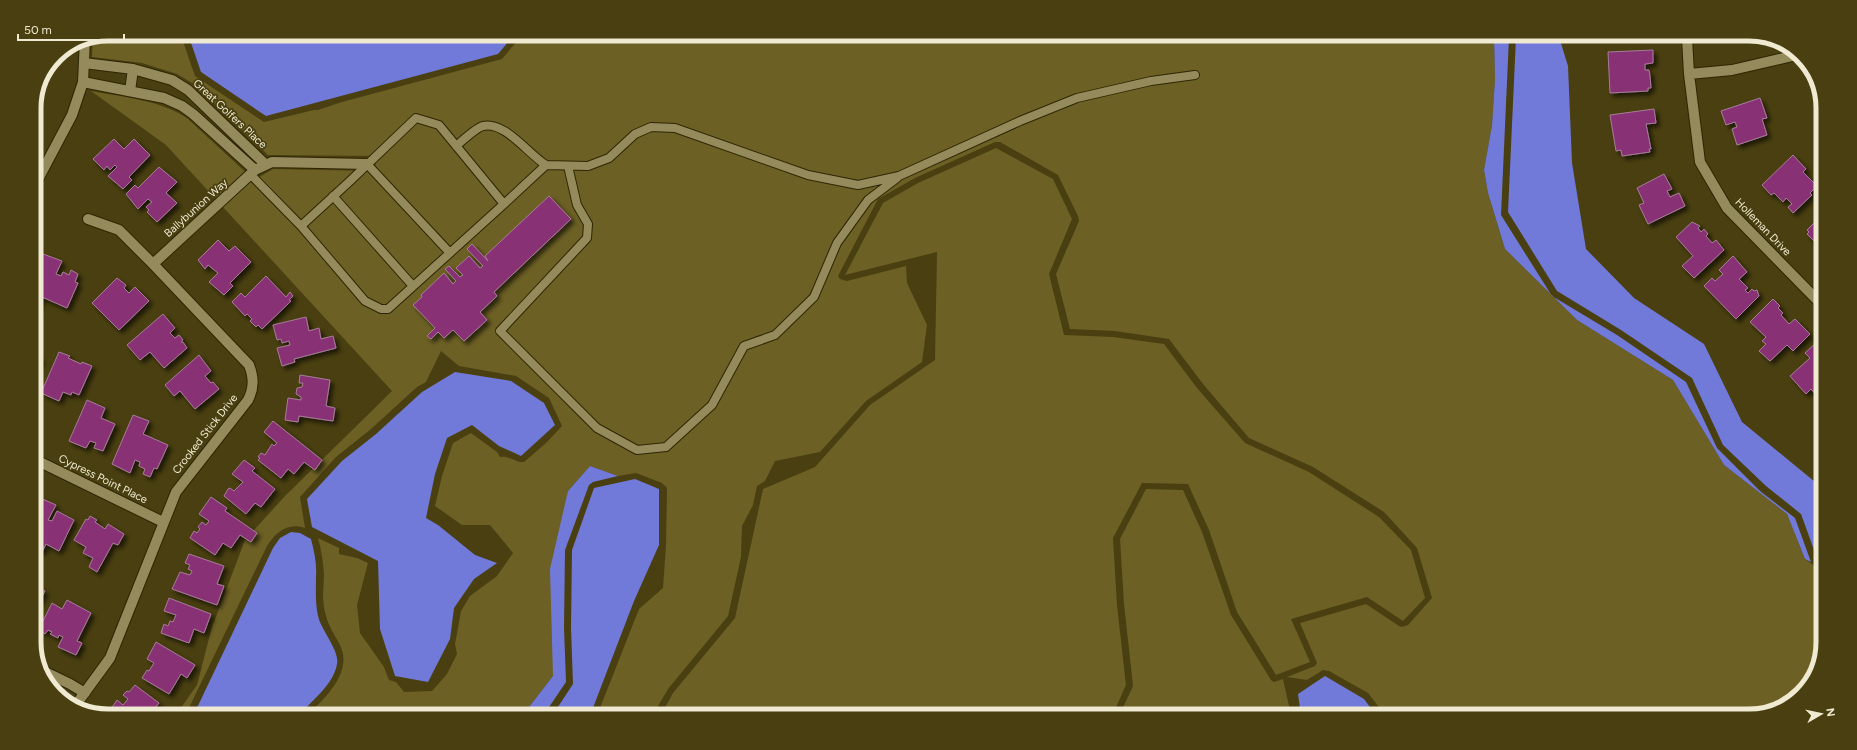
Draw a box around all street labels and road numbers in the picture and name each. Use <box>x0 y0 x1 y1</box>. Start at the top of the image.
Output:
street label: Great Golfers Place <box>191 77 269 151</box>
street label: Ballybunion Way <box>162 176 231 240</box>
street label: Holleman Drive <box>1732 196 1794 258</box>
street label: Crooked Stick Drive <box>170 392 240 476</box>
street label: Cypress Point Place <box>56 452 150 506</box>

